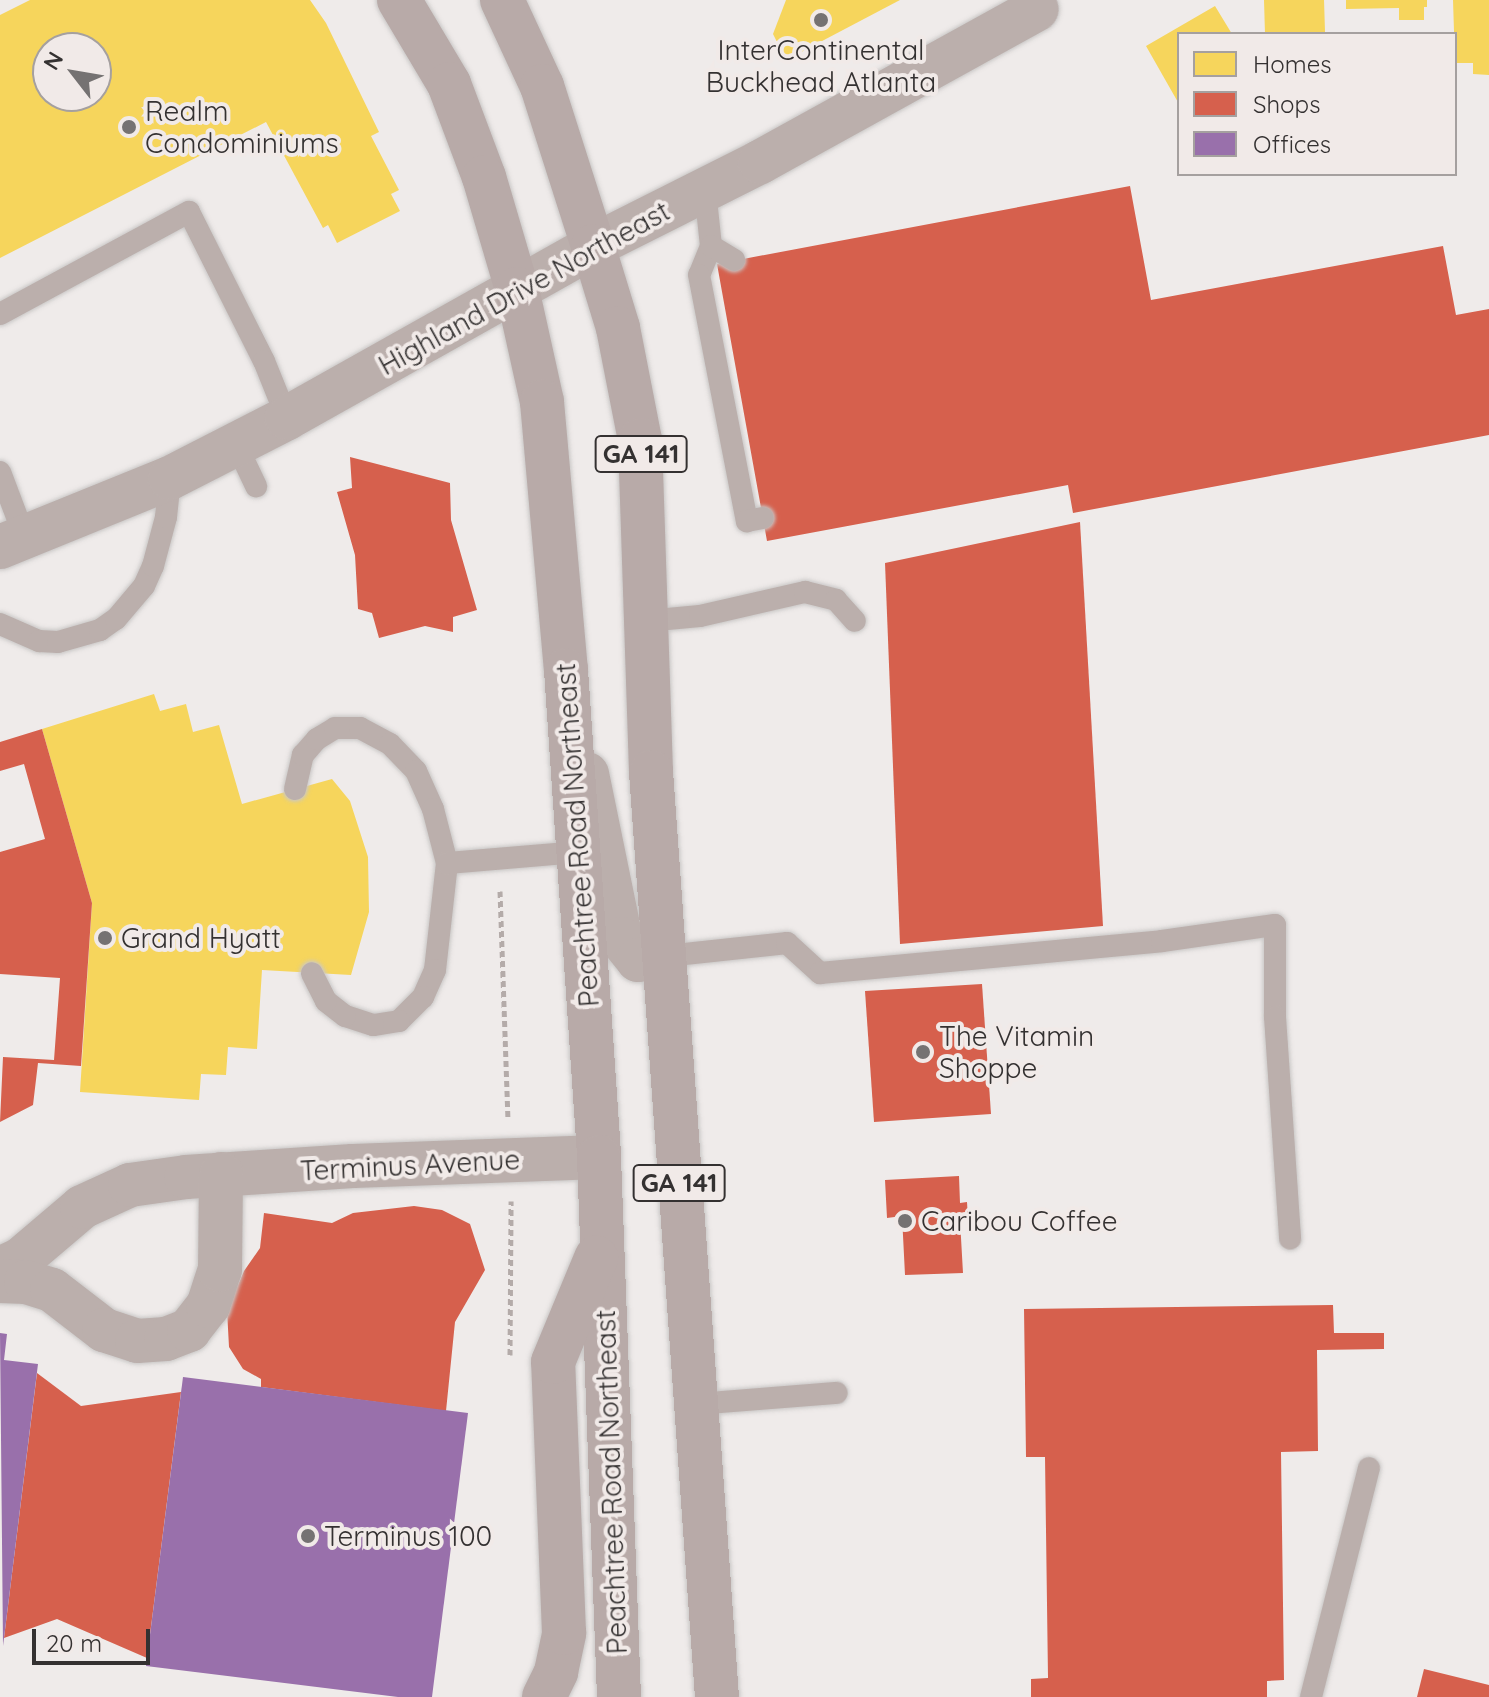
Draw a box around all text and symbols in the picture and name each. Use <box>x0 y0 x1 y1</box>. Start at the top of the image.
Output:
marker: InterContinental Buckhead Atlanta <box>812 11 830 29</box>
north arrow <box>32 32 112 112</box>
legend <box>1177 32 1457 176</box>
place label: InterContinental Buckhead Atlanta <box>706 33 936 99</box>
text: N <box>37 47 69 75</box>
text: Homes <box>1253 49 1331 79</box>
text: Shops <box>1253 89 1320 119</box>
place label: Realm Condominiums <box>145 94 339 160</box>
marker: Realm Condominiums <box>120 118 138 136</box>
text: Offices <box>1253 129 1331 159</box>
street label: Highland Drive Northeast <box>373 194 675 382</box>
road number: GA 141 <box>593 432 689 476</box>
street label: Peachtree Road Northeast <box>548 662 606 1008</box>
place label: Grand Hyatt <box>121 921 281 955</box>
marker: Grand Hyatt <box>96 929 114 947</box>
place label: The Vitamin Shoppe <box>939 1019 1094 1085</box>
marker: The Vitamin Shoppe <box>914 1043 932 1061</box>
street label: Terminus Avenue <box>299 1142 521 1188</box>
road number: GA 141 <box>631 1161 727 1205</box>
place label: Caribou Coffee <box>921 1204 1117 1238</box>
marker: Caribou Coffee <box>896 1212 914 1230</box>
street label: Peachtree Road Northeast <box>588 1309 634 1655</box>
place label: Terminus 100 <box>324 1519 492 1553</box>
marker: Terminus 100 <box>299 1527 317 1545</box>
scale bar <box>36 1613 154 1663</box>
text: 20 m <box>46 1628 102 1658</box>

